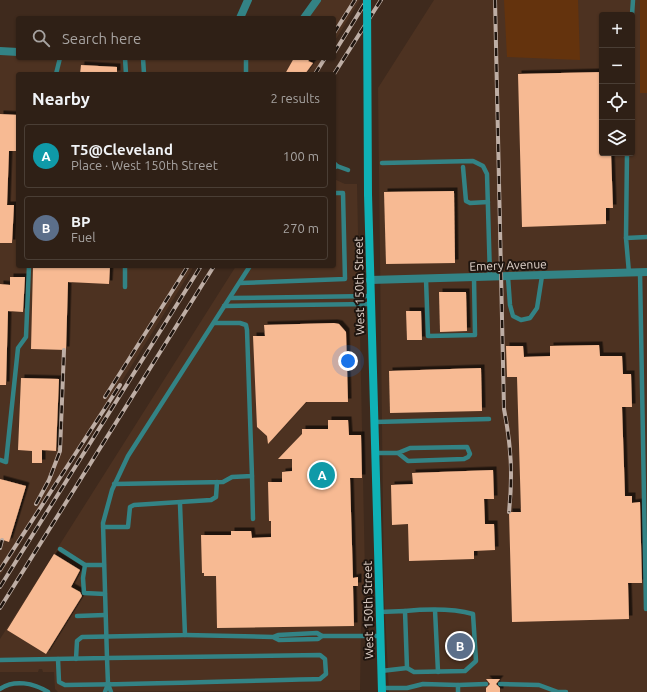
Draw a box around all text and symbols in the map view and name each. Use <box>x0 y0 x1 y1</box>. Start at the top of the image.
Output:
map controls <box>599 12 635 156</box>
button: + <box>599 12 635 48</box>
search box <box>16 16 336 60</box>
icon: search <box>30 27 52 49</box>
text: Search here <box>62 30 141 47</box>
button: − <box>599 48 635 84</box>
button: locate <box>599 84 635 120</box>
text: Nearby <box>32 89 90 108</box>
text: 2 results <box>270 91 320 105</box>
button: layers <box>599 120 635 156</box>
text: T5@Cleveland <box>71 141 173 158</box>
text: A <box>41 149 51 163</box>
text: 100 m <box>283 149 319 163</box>
text: Place · West 150th Street <box>71 158 218 172</box>
text: BP <box>71 213 90 230</box>
text: B <box>42 221 50 235</box>
text: 270 m <box>283 221 319 235</box>
text: Fuel <box>71 230 96 244</box>
street label: West 150th Street <box>352 236 366 335</box>
street label: Emery Avenue <box>469 257 547 273</box>
your location <box>338 351 358 371</box>
pin: A <box>309 460 335 490</box>
street label: West 150th Street <box>361 560 375 659</box>
pin: B <box>447 631 473 661</box>

